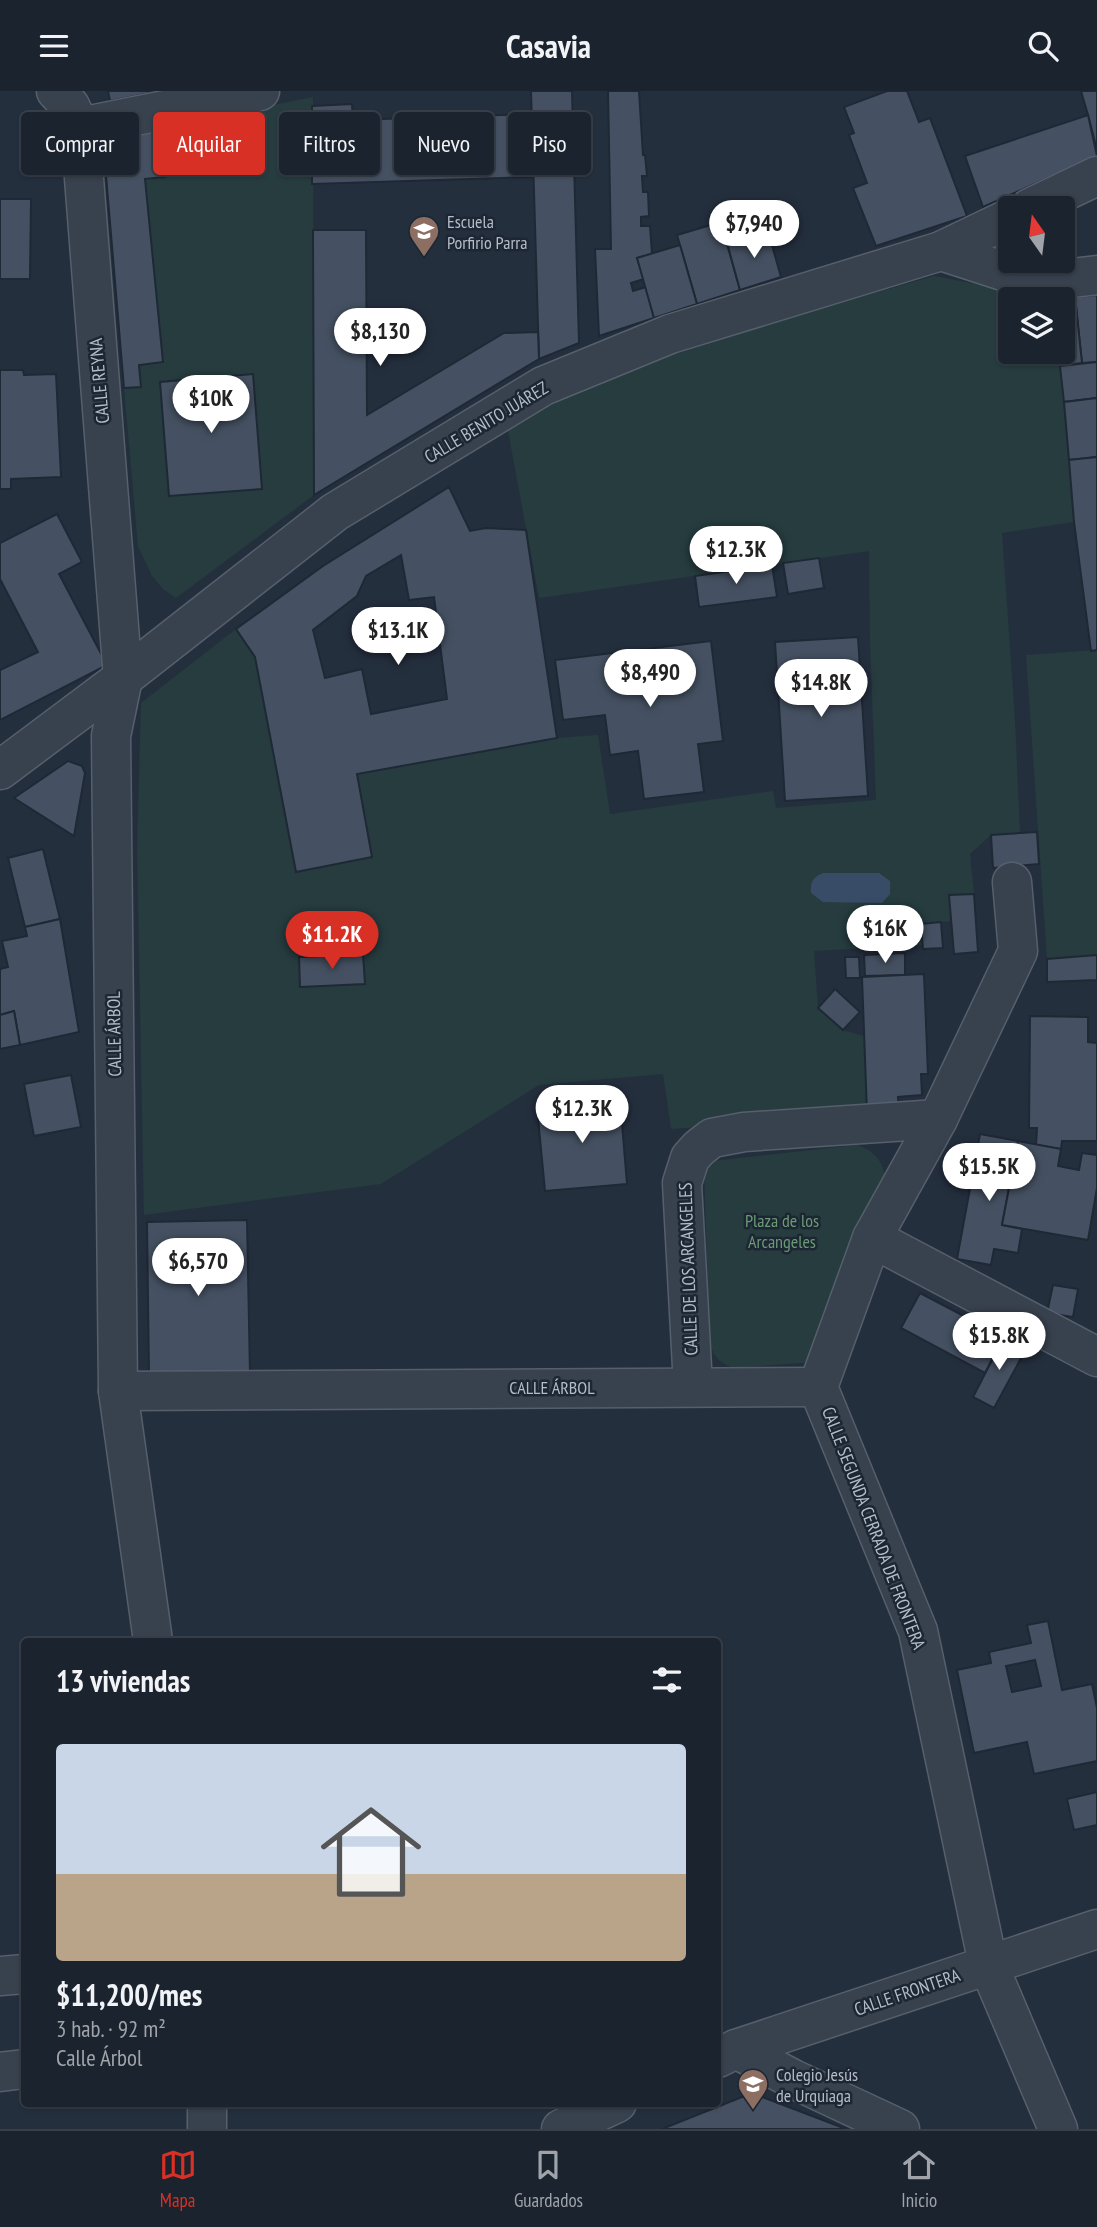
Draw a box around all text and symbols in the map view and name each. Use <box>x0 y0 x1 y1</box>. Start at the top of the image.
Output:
text: Casavia <box>506 25 591 67</box>
icon: menu <box>35 27 73 65</box>
icon: search <box>1024 27 1062 65</box>
chip: Comprar <box>21 112 139 175</box>
chip: Alquilar <box>153 112 265 175</box>
chip: Filtros <box>279 112 380 175</box>
chip: Nuevo <box>394 112 494 175</box>
chip: Piso <box>508 112 591 175</box>
north arrow <box>998 196 1074 273</box>
map controls <box>998 196 1075 364</box>
pin: $7,940 <box>697 201 811 260</box>
text: $7,940 <box>725 208 783 237</box>
place label: Escuela Porfirio Parra <box>447 210 528 254</box>
school or university icon: Escuela Porfirio Parra <box>407 214 441 258</box>
button: layers <box>998 287 1075 364</box>
pin: $8,130 <box>323 309 437 368</box>
text: $8,130 <box>350 316 410 345</box>
street label: CALLE REYNA <box>84 337 114 425</box>
pin: $10K <box>170 375 252 435</box>
street label: CALLE BENITO JUÁREZ <box>420 376 552 468</box>
text: $10K <box>189 383 233 412</box>
pin: $12.3K <box>679 526 793 586</box>
text: $12.3K <box>706 534 766 563</box>
pin: $13.1K <box>341 607 455 667</box>
text: $13.1K <box>368 615 428 644</box>
pin: $8,490 <box>593 649 707 709</box>
text: $8,490 <box>620 657 680 686</box>
pin: $14.8K <box>764 659 878 719</box>
text: $14.8K <box>791 667 851 696</box>
pin: $16K <box>844 905 926 965</box>
pin: $11.2K <box>275 911 389 971</box>
text: $16K <box>863 913 907 942</box>
text: $11.2K <box>302 919 362 948</box>
street label: CALLE ÁRBOL <box>102 991 126 1077</box>
pin: $12.3K <box>525 1086 639 1145</box>
text: $12.3K <box>552 1093 612 1122</box>
pin: $15.5K <box>932 1143 1046 1203</box>
text: $15.5K <box>959 1151 1019 1180</box>
street label: CALLE DE LOS ARCANGELES <box>673 1182 703 1356</box>
park label: Plaza de los Arcangeles <box>745 1209 819 1253</box>
pin: $6,570 <box>141 1239 255 1298</box>
text: $6,570 <box>168 1246 228 1275</box>
pin: $15.8K <box>942 1313 1056 1372</box>
text: $15.8K <box>969 1320 1029 1349</box>
street label: CALLE ÁRBOL <box>509 1376 595 1399</box>
street label: CALLE SEGUNDA CERRADA DE FRONTERA <box>817 1404 931 1653</box>
text: 13 viviendas <box>56 1661 190 1700</box>
icon: filters <box>648 1661 686 1699</box>
icon: home <box>308 1789 434 1915</box>
street label: CALLE FRONTERA <box>851 1963 963 2021</box>
text: $11,200/mes <box>56 1975 202 2014</box>
text: 3 hab. · 92 m² <box>56 2014 166 2043</box>
text: Calle Árbol <box>56 2043 142 2072</box>
place label: Colegio Jesús de Urquiaga <box>776 2063 858 2107</box>
school or university icon: Colegio Jesús de Urquiaga <box>736 2067 770 2111</box>
tab: Mapa <box>159 2146 197 2212</box>
tab: Guardados <box>514 2146 583 2212</box>
tab: Inicio <box>900 2146 938 2212</box>

